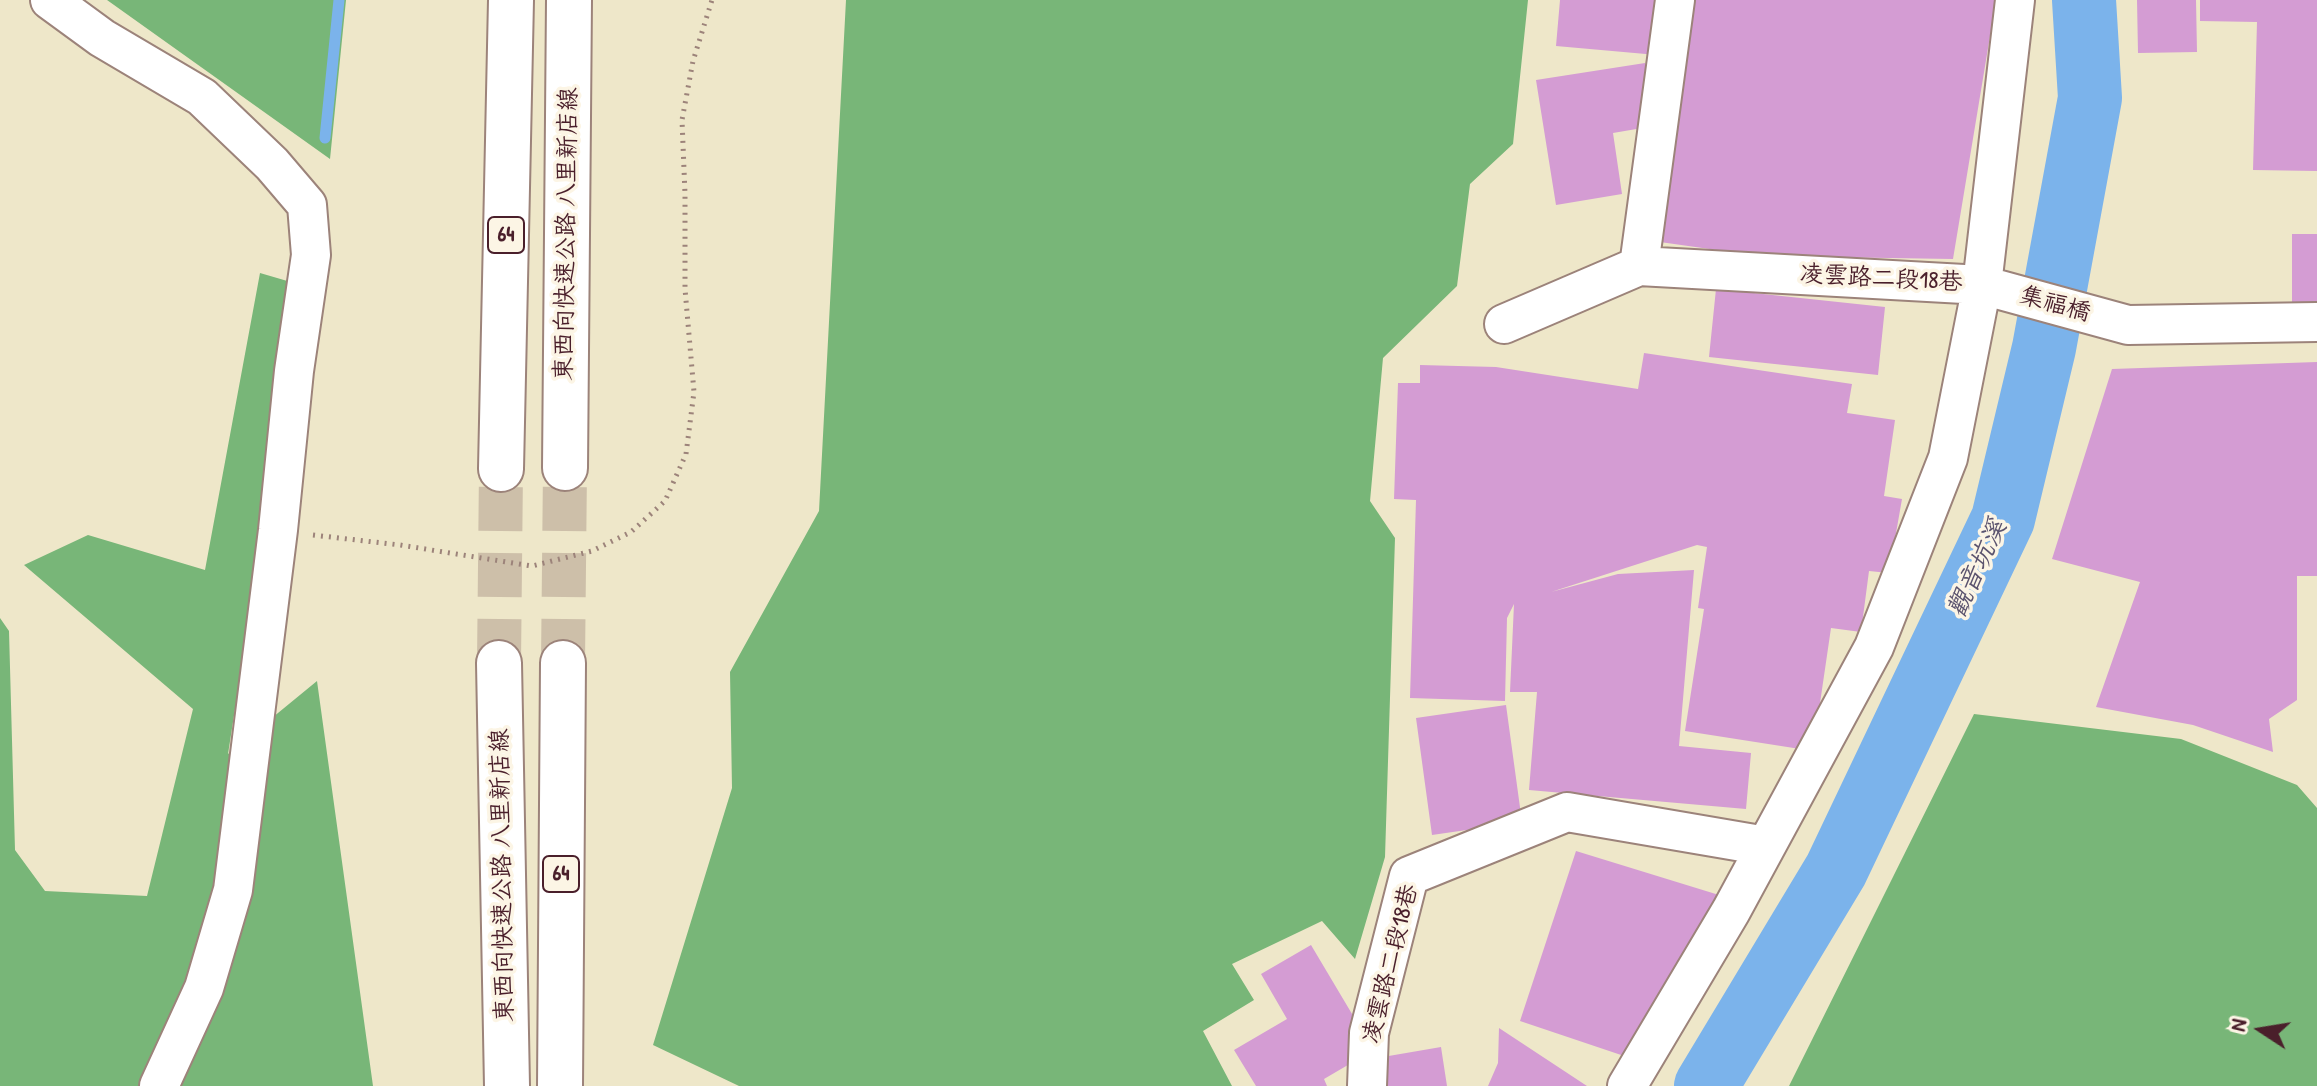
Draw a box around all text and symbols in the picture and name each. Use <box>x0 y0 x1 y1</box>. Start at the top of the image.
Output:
street label: 東西向快速公路 八里新店線 <box>550 87 584 381</box>
road number: 64 <box>488 217 524 253</box>
street label: 凌雲路二段18巷 <box>1799 260 1963 298</box>
street label: 集福橋 <box>2016 282 2094 328</box>
water label: 觀音坑溪 <box>1942 515 2014 623</box>
street label: 東西向快速公路 八里新店線 <box>486 728 520 1022</box>
road number: 64 <box>543 856 579 892</box>
street label: 凌雲路二段18巷 <box>1357 881 1425 1047</box>
north arrow <box>2221 990 2301 1070</box>
text: N <box>2222 1016 2253 1034</box>

